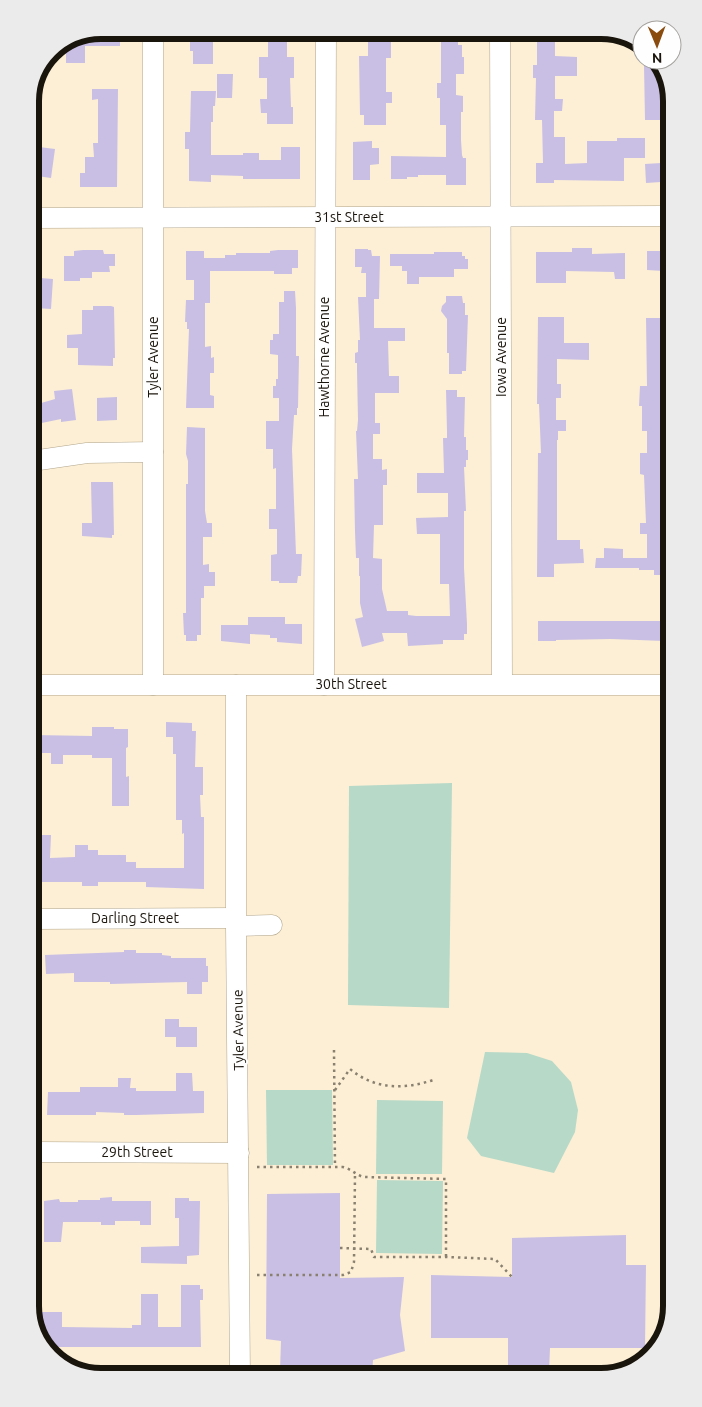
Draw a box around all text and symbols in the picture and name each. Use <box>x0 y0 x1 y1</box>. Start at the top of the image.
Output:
north arrow <box>632 20 682 70</box>
text: N <box>652 50 663 66</box>
street label: 31st Street <box>314 209 384 225</box>
street label: Hawthorne Avenue <box>316 297 332 417</box>
street label: Tyler Avenue <box>145 316 161 398</box>
street label: Iowa Avenue <box>493 317 509 397</box>
street label: 30th Street <box>315 676 387 692</box>
street label: Darling Street <box>91 910 179 926</box>
street label: Tyler Avenue <box>229 989 247 1071</box>
street label: 29th Street <box>101 1144 173 1160</box>

